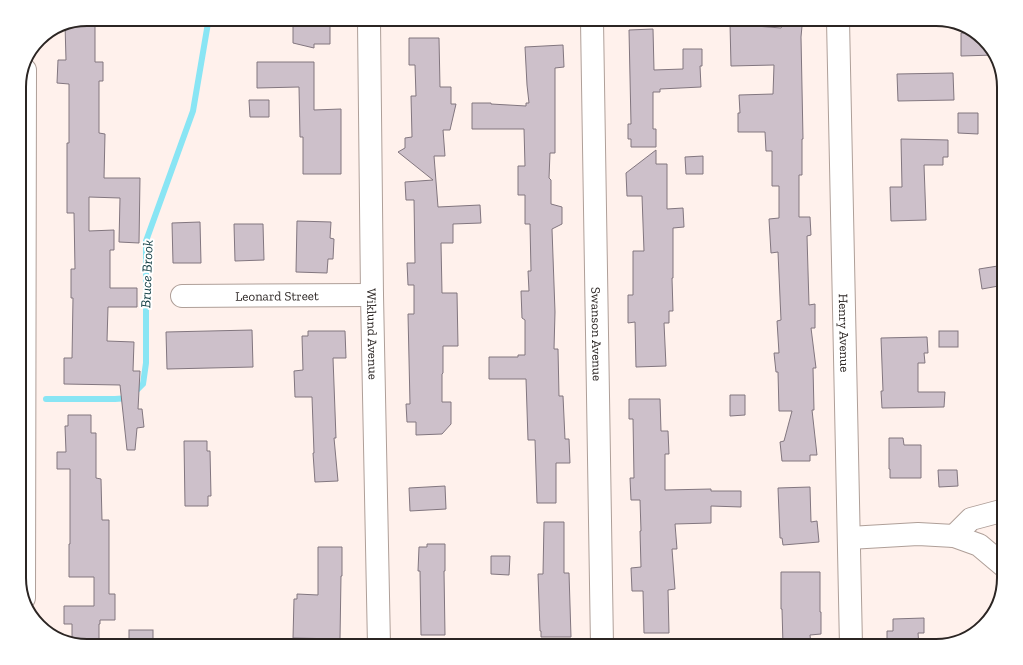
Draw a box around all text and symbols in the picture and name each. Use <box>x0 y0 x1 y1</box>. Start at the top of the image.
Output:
water label: Bruce Brook <box>137 240 157 308</box>
street label: Swanson Avenue <box>589 287 605 381</box>
street label: Leonard Street <box>235 288 319 303</box>
street label: Wiklund Avenue <box>364 288 381 380</box>
street label: Henry Avenue <box>836 293 853 372</box>

